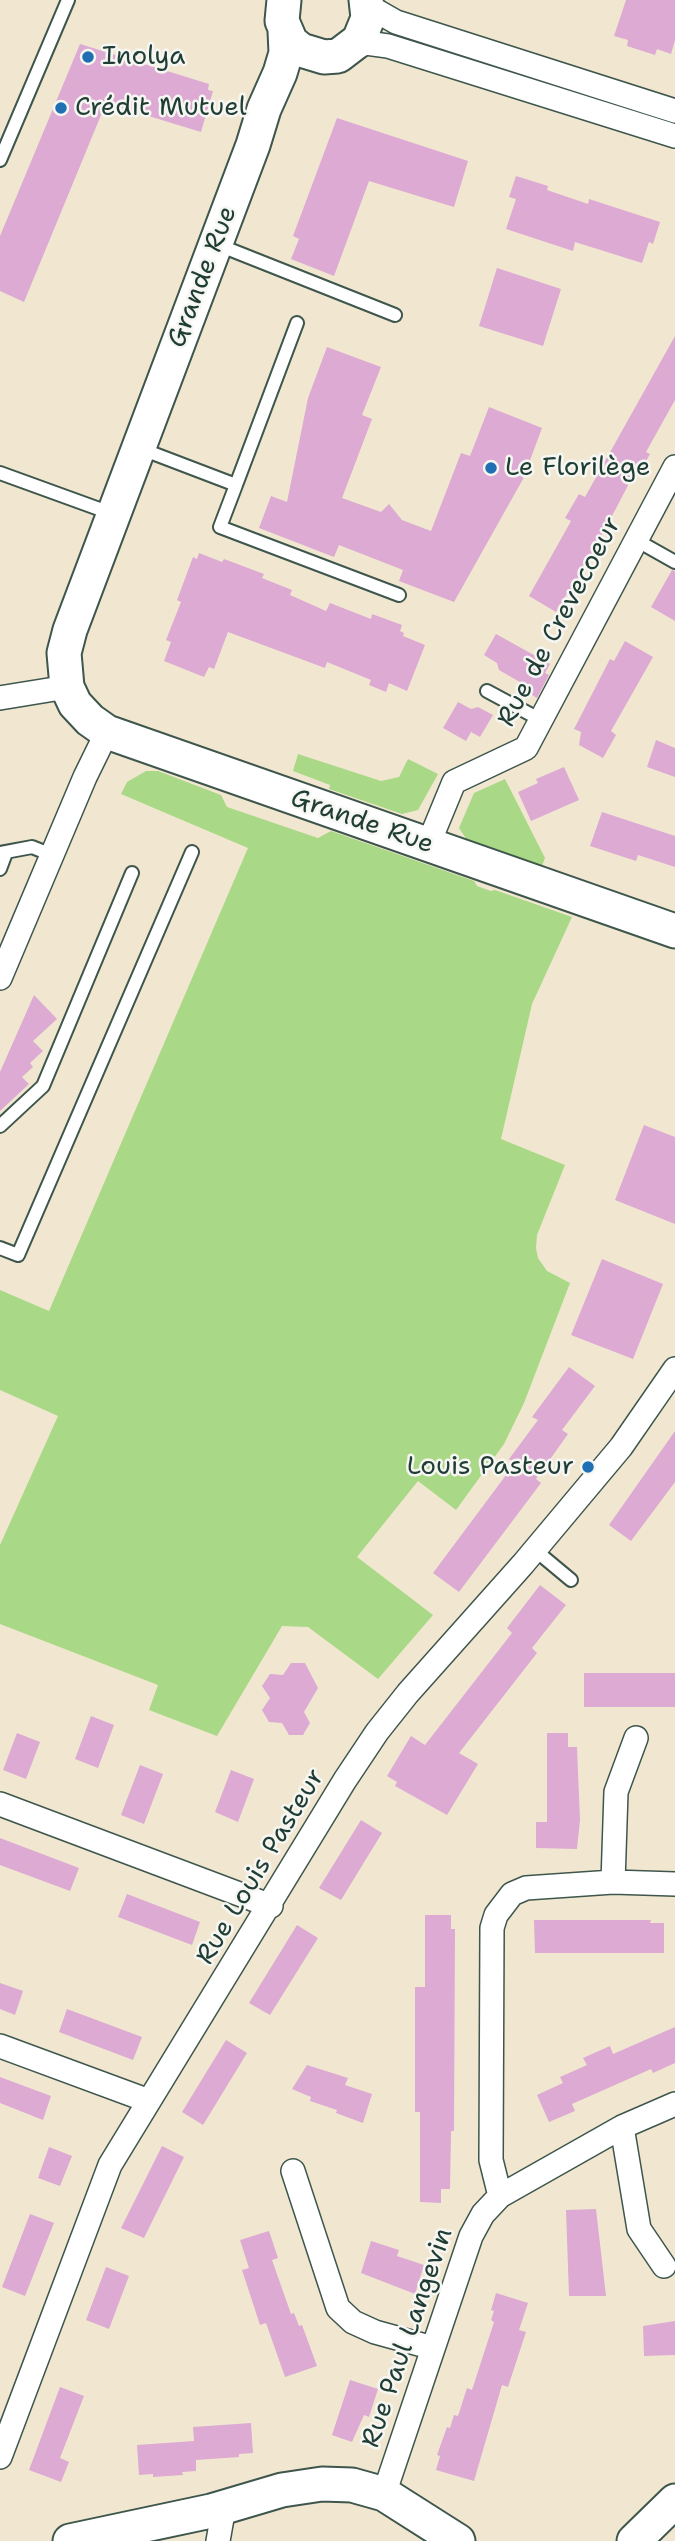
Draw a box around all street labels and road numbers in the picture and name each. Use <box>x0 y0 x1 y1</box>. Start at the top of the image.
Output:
street label: Grande Rue <box>162 202 244 352</box>
street label: Rue de Crevecoeur <box>491 512 629 732</box>
street label: Grande Rue <box>286 783 438 861</box>
street label: Rue Louis Pasteur <box>190 1763 332 1971</box>
street label: Rue Paul Langevin <box>356 2224 460 2452</box>

